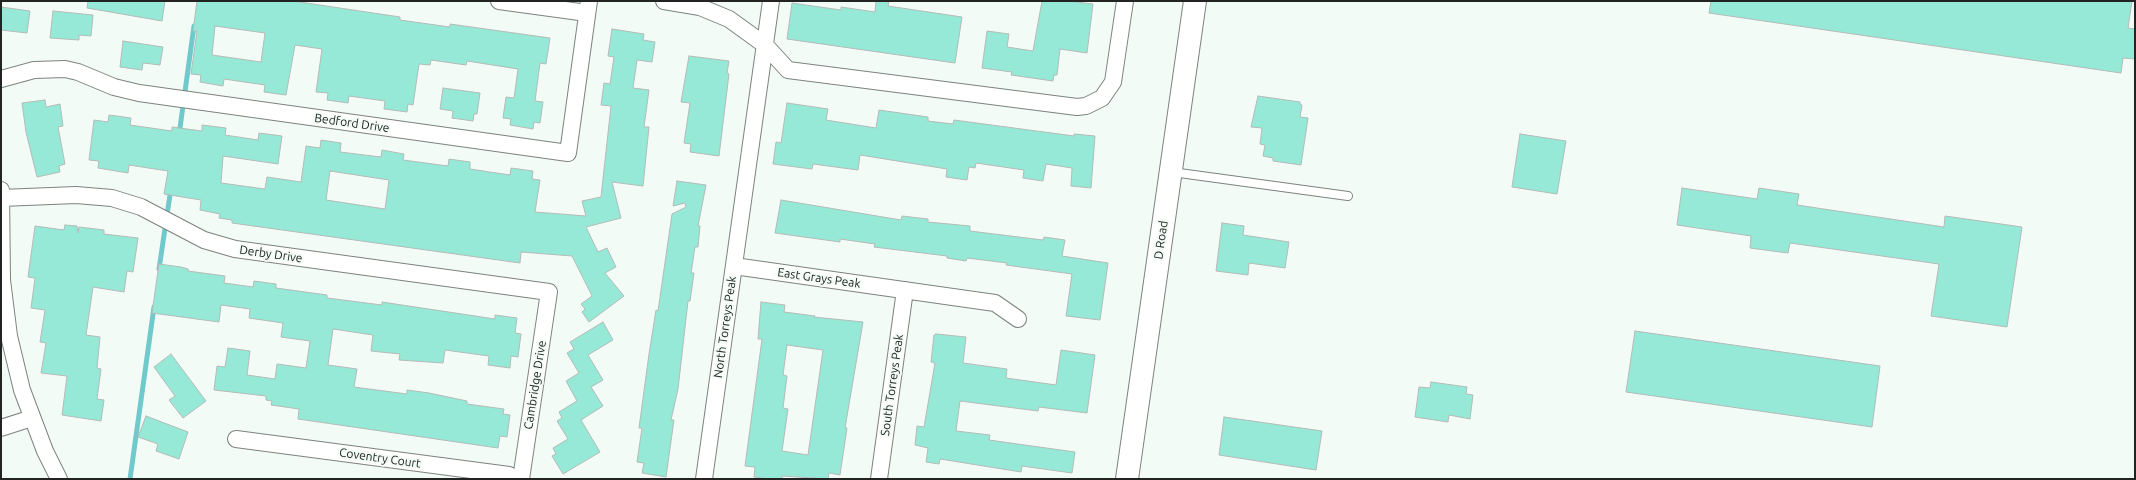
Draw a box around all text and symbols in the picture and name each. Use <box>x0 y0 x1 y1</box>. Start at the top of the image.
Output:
street label: Bedford Drive <box>314 111 390 135</box>
street label: D Road <box>1151 220 1171 260</box>
street label: Derby Drive <box>239 242 303 266</box>
street label: East Grays Peak <box>777 265 861 291</box>
street label: North Torreys Peak <box>711 275 739 379</box>
street label: South Torreys Peak <box>878 333 906 437</box>
street label: Cambridge Drive <box>521 339 549 431</box>
street label: Coventry Court <box>338 445 422 471</box>

